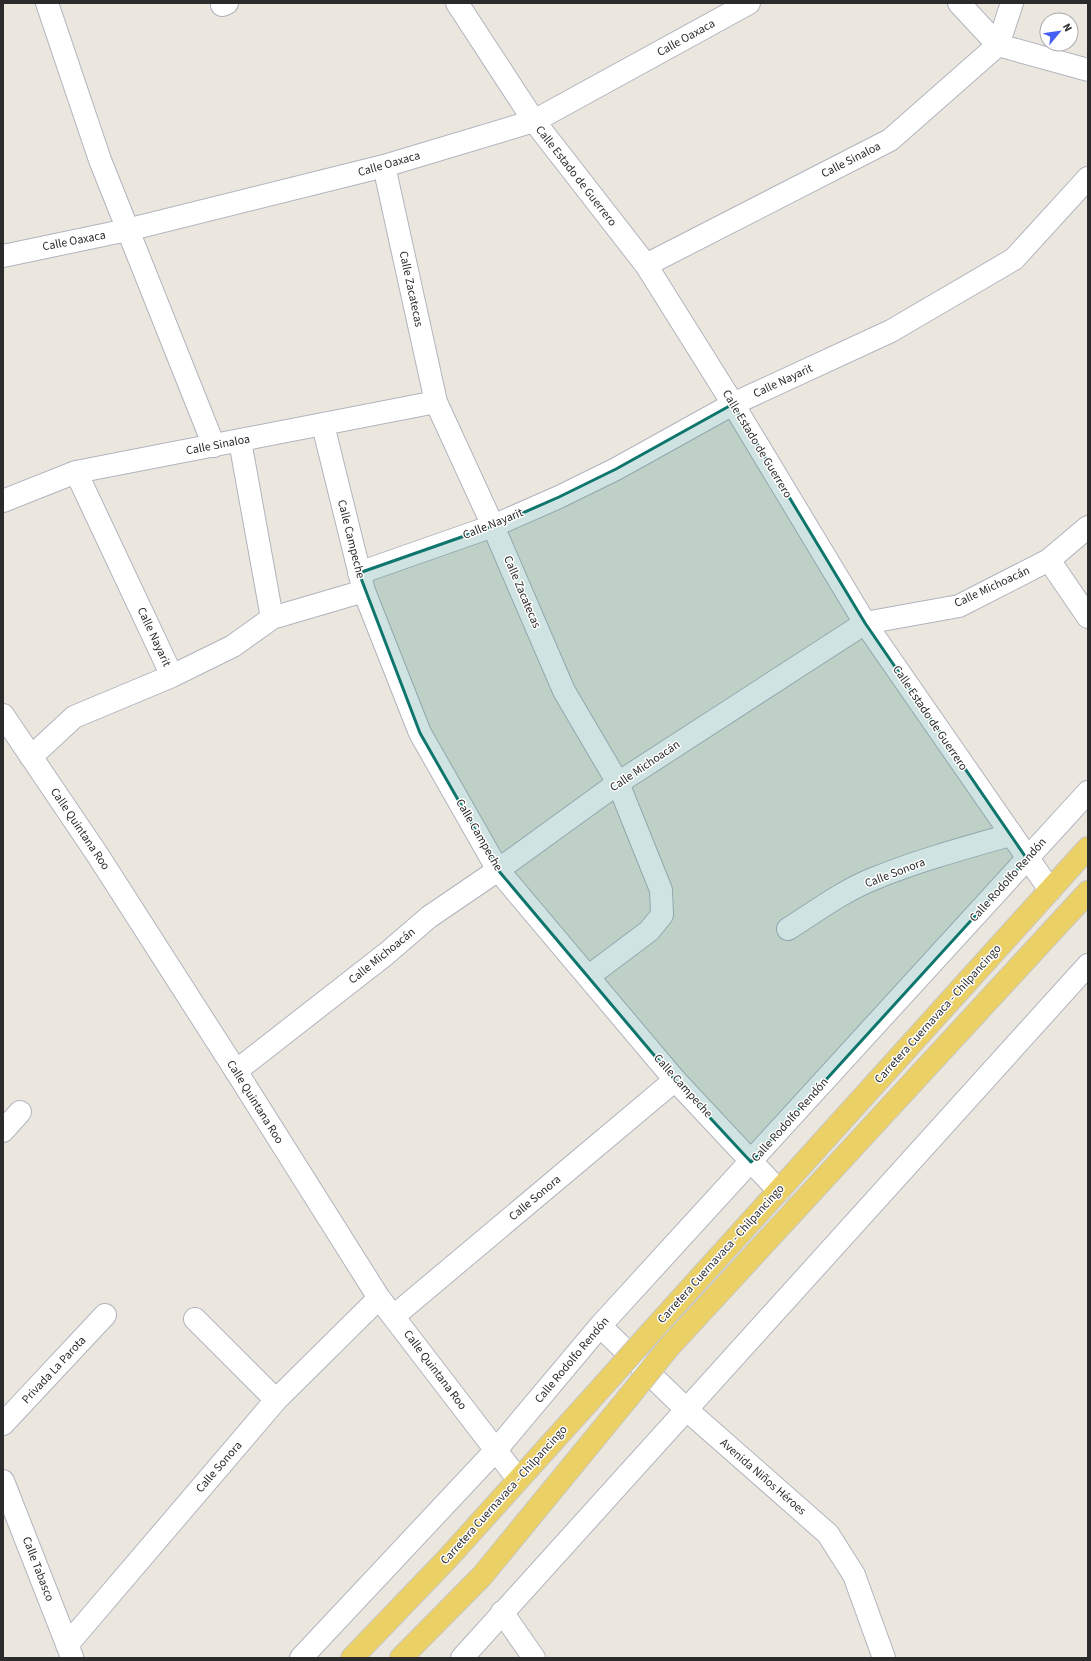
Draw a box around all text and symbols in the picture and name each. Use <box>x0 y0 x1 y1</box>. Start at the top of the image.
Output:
north arrow <box>1039 12 1079 52</box>
street label: Calle Oaxaca <box>654 15 718 61</box>
text: N <box>1059 21 1076 34</box>
street label: Calle Estado de Guerrero <box>531 122 621 230</box>
street label: Calle Sinaloa <box>818 138 884 182</box>
street label: Calle Oaxaca <box>356 147 422 181</box>
street label: Calle Oaxaca <box>41 227 107 255</box>
street label: Calle Zacatecas <box>395 249 427 329</box>
street label: Calle Nayarit <box>751 360 815 402</box>
street label: Calle Estado de Guerrero <box>718 387 796 501</box>
street label: Calle Sinaloa <box>185 430 251 460</box>
street label: Calle Campeche <box>333 498 369 580</box>
street label: Calle Nayarit <box>460 504 526 544</box>
street label: Calle Zacatecas <box>499 553 545 631</box>
street label: Calle Michoacán <box>952 562 1032 612</box>
street label: Calle Nayarit <box>133 605 175 669</box>
street label: Calle Estado de Guerrero <box>888 662 972 774</box>
street label: Calle Michoacán <box>607 736 683 796</box>
street label: Calle Quintana Roo <box>46 784 114 874</box>
street label: Calle Campeche <box>451 796 507 874</box>
street label: Calle Rodolfo Rendón <box>966 834 1050 926</box>
street label: Calle Sonora <box>862 854 928 892</box>
street label: Calle Michoacán <box>345 924 419 988</box>
street label: Carretera Cuernavaca - Chilpancingo <box>871 941 1005 1087</box>
street label: Calle Campeche <box>650 1050 716 1122</box>
street label: Calle Quintana Roo <box>222 1057 288 1147</box>
street label: Calle Rodolfo Rendón <box>748 1074 832 1166</box>
street label: Calle Sonora <box>505 1171 565 1225</box>
street label: Carretera Cuernavaca - Chilpancingo <box>654 1181 788 1327</box>
street label: Calle Rodolfo Rendón <box>531 1313 613 1407</box>
street label: Calle Quintana Roo <box>399 1327 471 1413</box>
street label: Privada La Parota <box>18 1332 90 1408</box>
street label: Carretera Cuernavaca - Chilpancingo <box>437 1422 571 1568</box>
street label: Avenida Niños Héroes <box>716 1435 810 1519</box>
street label: Calle Sonora <box>192 1438 246 1496</box>
street label: Calle Tabasco <box>18 1534 58 1604</box>

